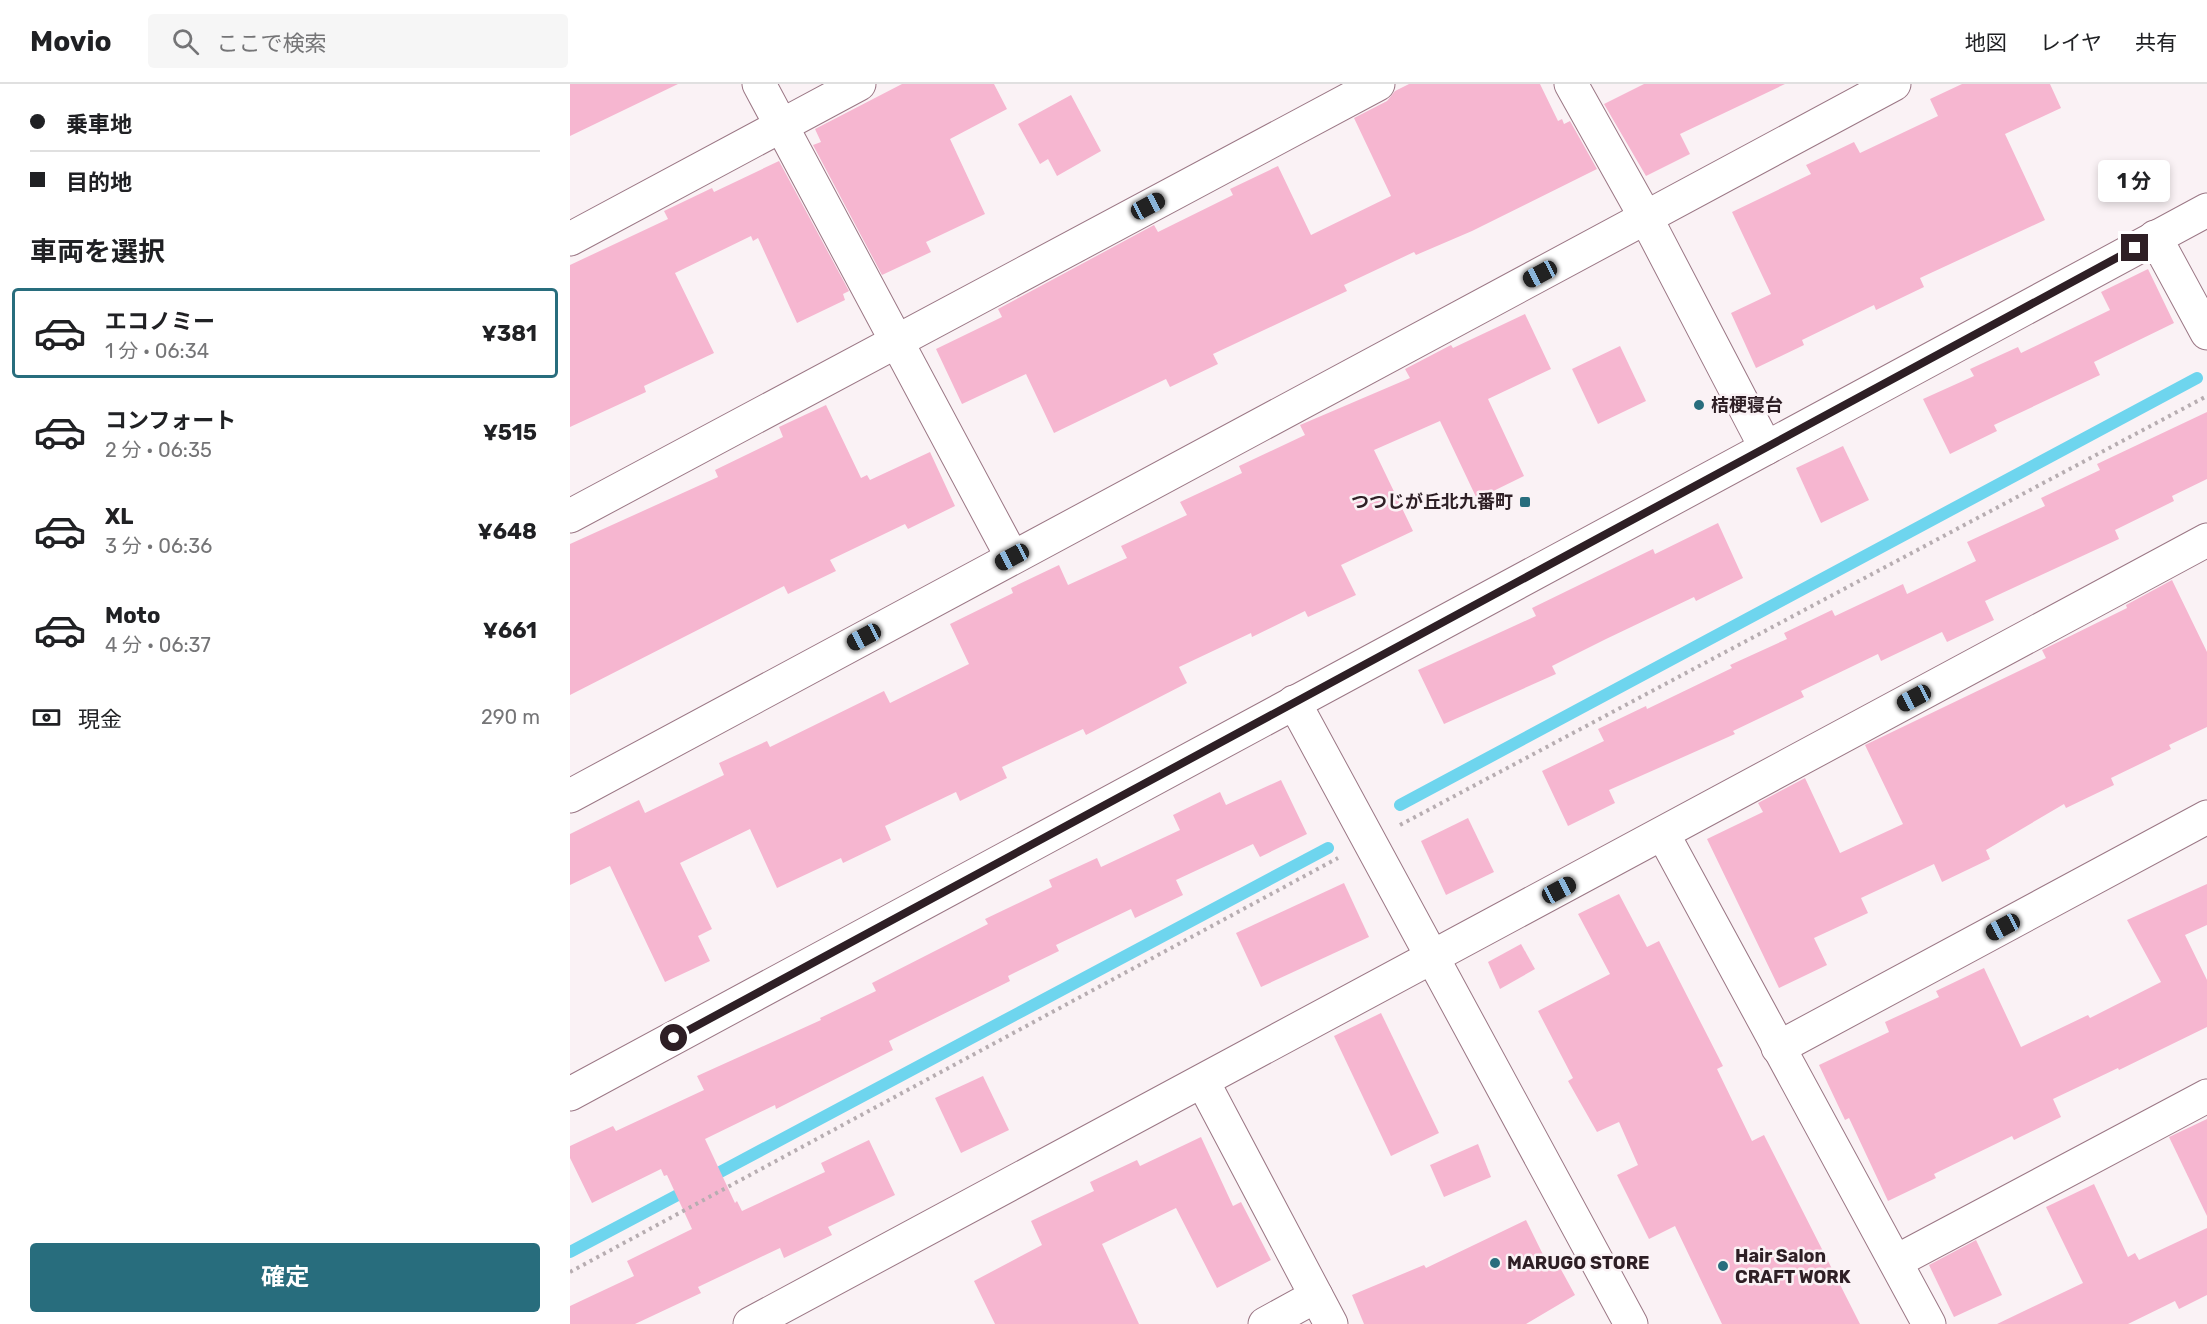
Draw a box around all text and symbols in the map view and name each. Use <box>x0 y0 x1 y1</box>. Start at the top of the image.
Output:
search box <box>148 14 568 68</box>
text: Movio <box>30 25 112 58</box>
icon: search <box>169 25 202 58</box>
text: ここで検索 <box>217 30 327 57</box>
text: 地図 <box>1965 30 2007 55</box>
text: レイヤ <box>2040 30 2102 55</box>
text: 共有 <box>2135 30 2177 55</box>
text: 乗車地 <box>66 111 132 138</box>
callout: 1 分 <box>2099 161 2171 203</box>
text: 目的地 <box>66 169 132 196</box>
text: 1 分 <box>2117 169 2151 193</box>
car <box>1128 190 1168 222</box>
route end <box>2121 234 2148 261</box>
text: 車両を選択 <box>30 236 165 268</box>
car <box>1520 258 1560 290</box>
icon: car <box>33 306 87 360</box>
text: エコノミー <box>105 308 215 335</box>
text: ¥381 <box>482 320 537 347</box>
text: 1 分 · 06:34 <box>105 339 209 363</box>
place label: 桔梗寝台 <box>1711 394 1783 416</box>
marker: 桔梗寝台 <box>1692 398 1706 412</box>
icon: car <box>33 405 87 459</box>
text: コンフォート <box>105 407 236 434</box>
text: ¥515 <box>483 419 537 446</box>
text: 2 分 · 06:35 <box>105 438 212 462</box>
place label: つつじが丘北九番町 <box>1351 491 1513 513</box>
marker: つつじが丘北九番町 <box>1518 495 1532 509</box>
text: XL <box>105 503 133 530</box>
icon: car <box>33 504 87 558</box>
text: ¥648 <box>478 518 537 545</box>
text: 3 分 · 06:36 <box>105 534 212 558</box>
car <box>992 541 1032 573</box>
text: Moto <box>105 602 160 629</box>
icon: car <box>33 603 87 657</box>
text: ¥661 <box>483 617 537 644</box>
car <box>844 621 884 653</box>
text: 4 分 · 06:37 <box>105 633 211 657</box>
car <box>1894 682 1934 714</box>
icon: cash <box>30 701 63 734</box>
text: 290 m <box>481 705 540 729</box>
text: 現金 <box>78 706 122 733</box>
car <box>1539 874 1579 906</box>
car <box>1983 911 2023 943</box>
route start <box>660 1024 687 1051</box>
button: 確定 <box>30 1243 540 1312</box>
place label: Hair Salon CRAFT WORK <box>1735 1245 1851 1288</box>
place label: MARUGO STORE <box>1507 1252 1650 1274</box>
marker: MARUGO STORE <box>1488 1256 1502 1270</box>
marker: Hair Salon CRAFT WORK <box>1716 1259 1730 1273</box>

